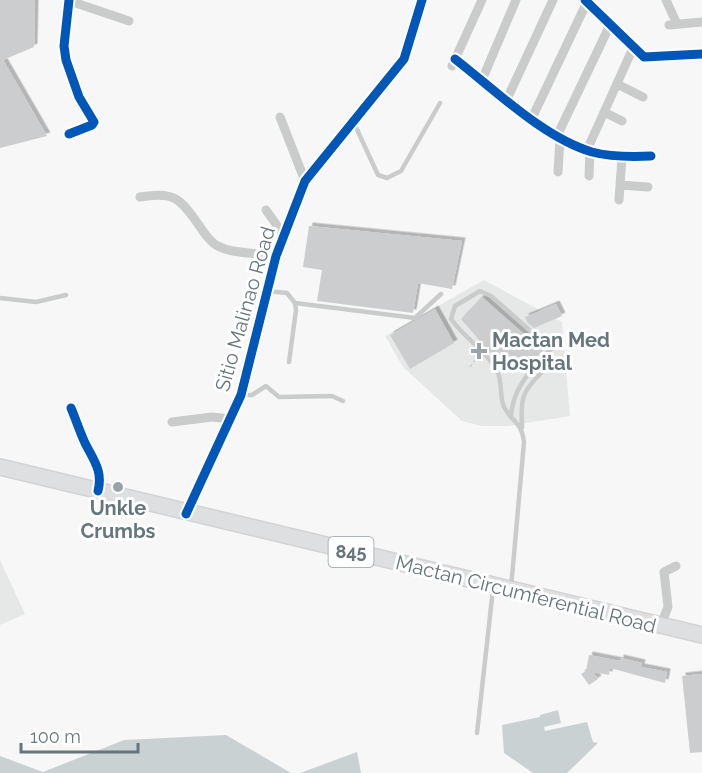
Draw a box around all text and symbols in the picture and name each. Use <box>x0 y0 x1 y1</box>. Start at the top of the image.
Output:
street label: Sitio Malinao Road <box>210 224 280 394</box>
place label: Mactan Med Hospital <box>492 328 610 375</box>
marker: Mactan Med Hospital <box>470 342 488 360</box>
marker: Unkle Crumbs <box>111 480 125 494</box>
place label: Unkle Crumbs <box>81 496 156 543</box>
road number: 845 <box>328 537 374 567</box>
street label: Mactan Circumferential Road <box>393 550 659 638</box>
scale bar <box>21 716 138 754</box>
text: 100 m <box>30 726 81 747</box>

